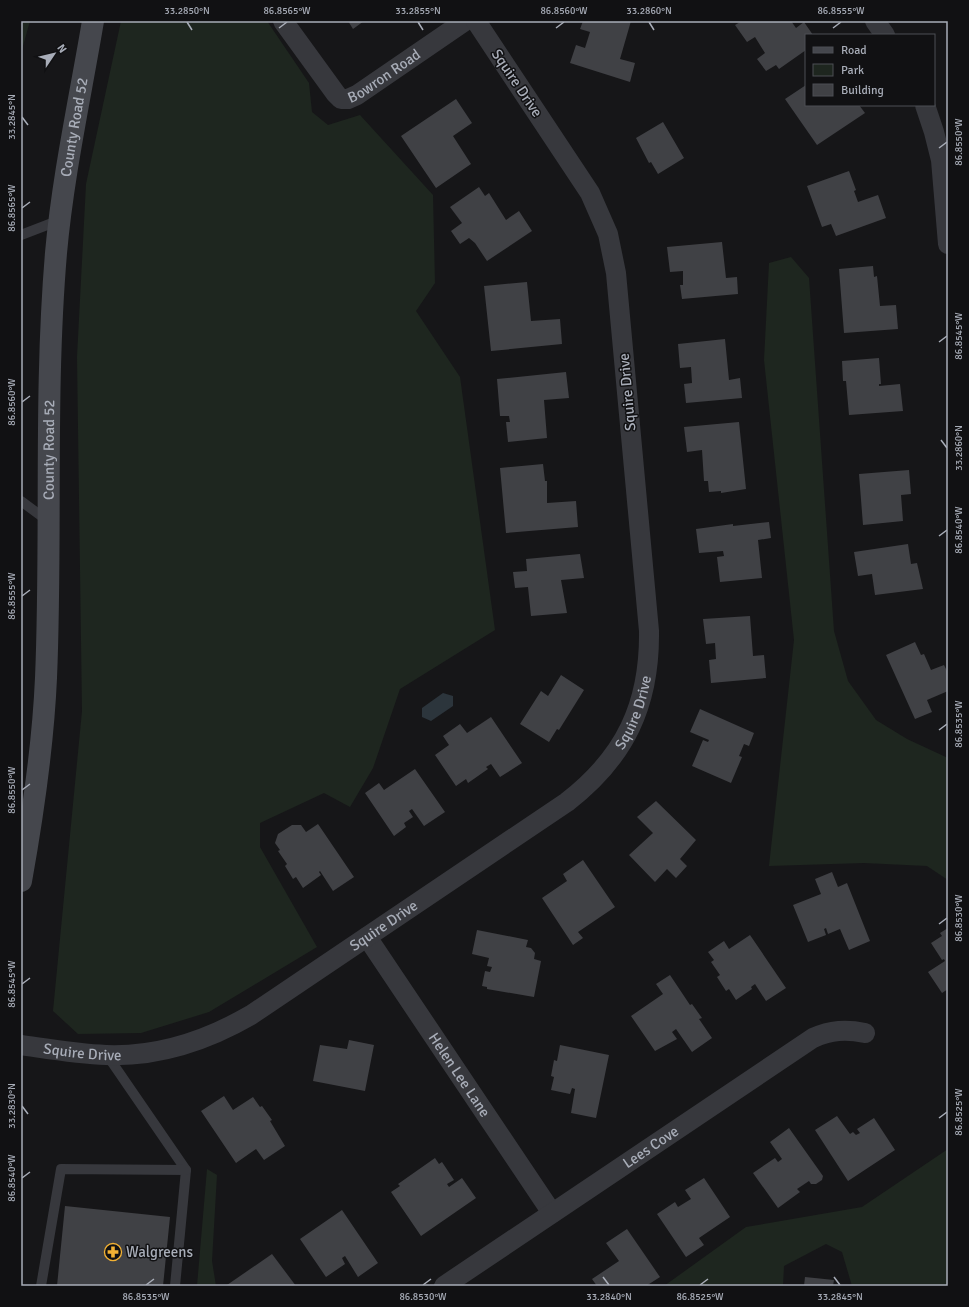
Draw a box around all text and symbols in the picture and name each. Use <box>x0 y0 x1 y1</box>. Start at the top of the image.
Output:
text: 33.2850°N <box>164 5 210 17</box>
text: 86.8565°W <box>263 5 311 17</box>
text: 33.2855°N <box>395 5 441 17</box>
text: 86.8560°W <box>540 5 588 17</box>
text: 33.2860°N <box>626 5 672 17</box>
text: 86.8555°W <box>817 5 865 17</box>
north arrow <box>34 34 74 74</box>
legend <box>805 34 935 106</box>
text: N <box>54 42 69 55</box>
text: Road <box>841 43 867 58</box>
street label: Bowron Road <box>345 45 424 107</box>
street label: Squire Drive <box>488 46 546 120</box>
text: Park <box>841 63 864 78</box>
street label: County Road 52 <box>57 76 92 178</box>
text: Building <box>841 83 884 98</box>
text: 33.2845°N <box>6 94 18 140</box>
text: 86.8550°W <box>953 118 965 166</box>
text: 86.8565°W <box>6 184 18 232</box>
text: 86.8545°W <box>953 312 965 360</box>
street label: Squire Drive <box>615 352 639 432</box>
text: 86.8560°W <box>6 378 18 426</box>
street label: County Road 52 <box>40 399 58 500</box>
text: 33.2860°N <box>953 425 965 471</box>
text: 86.8540°W <box>953 506 965 554</box>
text: 86.8555°W <box>6 572 18 620</box>
street label: Squire Drive <box>611 674 655 753</box>
text: 86.8535°W <box>953 700 965 748</box>
text: 86.8550°W <box>6 766 18 814</box>
text: 86.8530°W <box>953 894 965 942</box>
street label: Squire Drive <box>346 896 421 955</box>
text: 86.8545°W <box>6 960 18 1008</box>
street label: Helen Lee Lane <box>425 1029 494 1120</box>
street label: Squire Drive <box>42 1039 122 1064</box>
text: 33.2830°N <box>6 1083 18 1129</box>
text: 86.8525°W <box>953 1088 965 1136</box>
street label: Lees Cove <box>619 1122 682 1172</box>
text: 86.8540°W <box>6 1154 18 1202</box>
pharmacy icon: Walgreens <box>103 1242 123 1262</box>
place label: Walgreens <box>126 1243 193 1261</box>
text: 86.8535°W <box>122 1291 170 1303</box>
text: 86.8530°W <box>399 1291 447 1303</box>
text: 33.2840°N <box>586 1291 632 1303</box>
text: 86.8525°W <box>676 1291 724 1303</box>
text: 33.2845°N <box>817 1291 863 1303</box>

